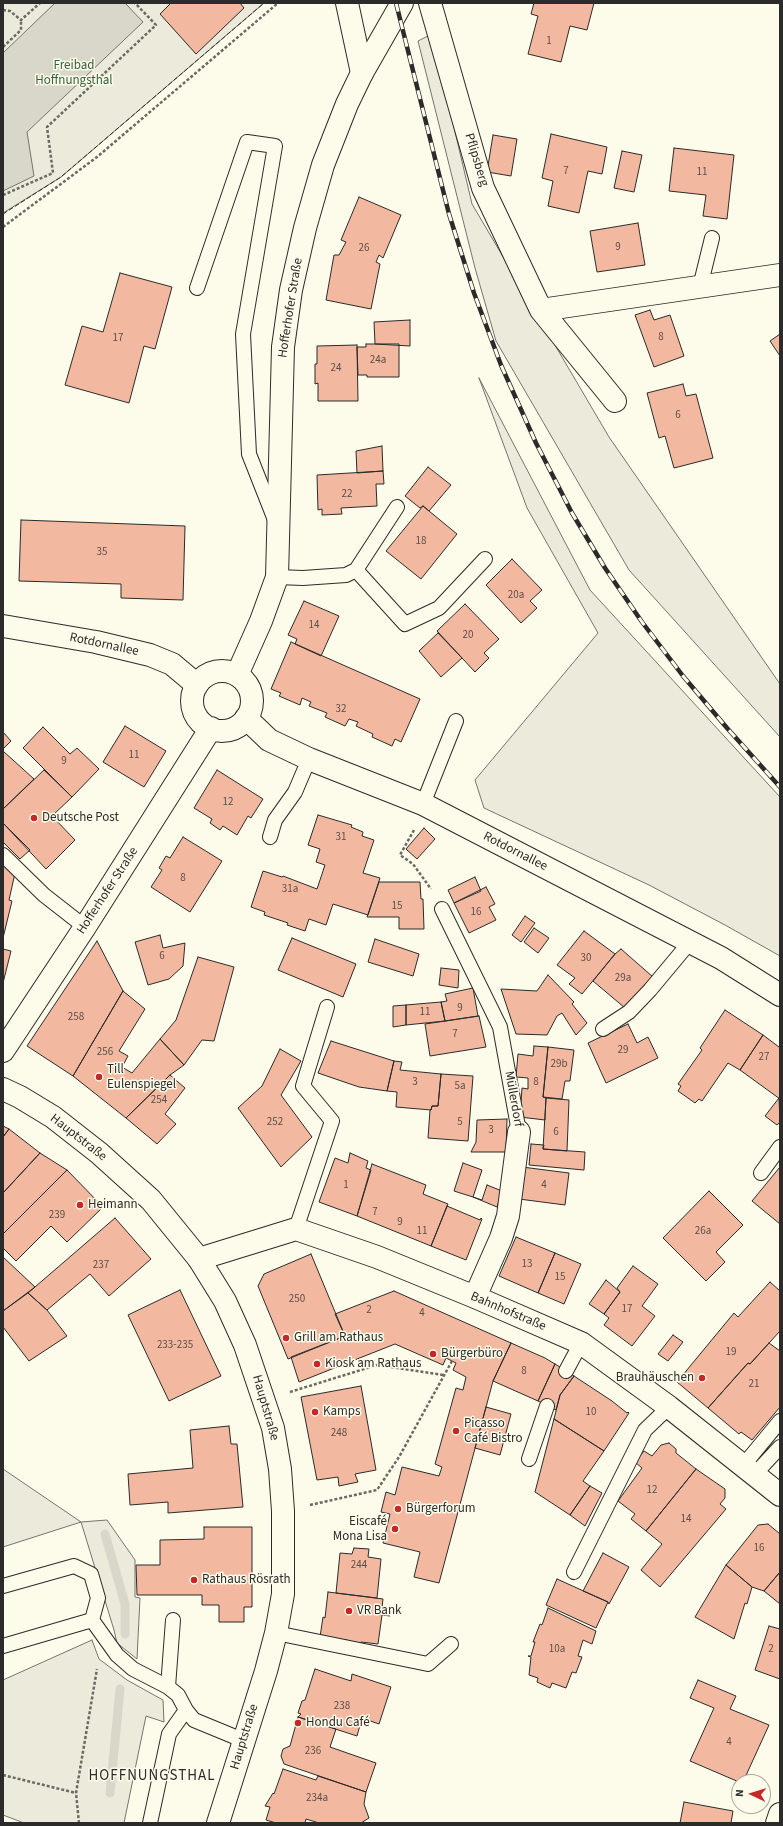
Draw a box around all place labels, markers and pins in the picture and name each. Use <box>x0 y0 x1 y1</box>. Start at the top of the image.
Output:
place label: Deutsche Post <box>42 810 119 826</box>
marker: Deutsche Post <box>29 813 39 823</box>
place label: Till Eulenspiegel <box>107 1062 176 1093</box>
marker: Till Eulenspiegel <box>94 1072 104 1082</box>
place label: Heimann <box>88 1197 138 1213</box>
marker: Heimann <box>75 1200 85 1210</box>
place label: Grill am Rathaus <box>294 1330 383 1346</box>
marker: Grill am Rathaus <box>281 1333 291 1343</box>
place label: Bürgerbüro <box>441 1346 503 1362</box>
marker: Bürgerbüro <box>428 1349 438 1359</box>
place label: Kiosk am Rathaus <box>325 1356 421 1372</box>
marker: Kiosk am Rathaus <box>312 1359 322 1369</box>
place label: Brauhäuschen <box>616 1370 694 1386</box>
marker: Brauhäuschen <box>697 1373 707 1383</box>
place label: Kamps <box>323 1404 360 1420</box>
marker: Kamps <box>310 1407 320 1417</box>
place label: Picasso Café Bistro <box>464 1416 523 1447</box>
marker: Picasso Café Bistro <box>451 1426 461 1436</box>
place label: Bürgerforum <box>406 1501 476 1517</box>
marker: Bürgerforum <box>393 1504 403 1514</box>
place label: Eiscafé Mona Lisa <box>333 1514 387 1545</box>
marker: Eiscafé Mona Lisa <box>390 1524 400 1534</box>
place label: Rathaus Rösrath <box>202 1572 291 1588</box>
marker: Rathaus Rösrath <box>189 1575 199 1585</box>
place label: VR Bank <box>357 1603 401 1619</box>
marker: VR Bank <box>344 1606 354 1616</box>
place label: Hondu Café <box>306 1715 370 1731</box>
marker: Hondu Café <box>293 1718 303 1728</box>

